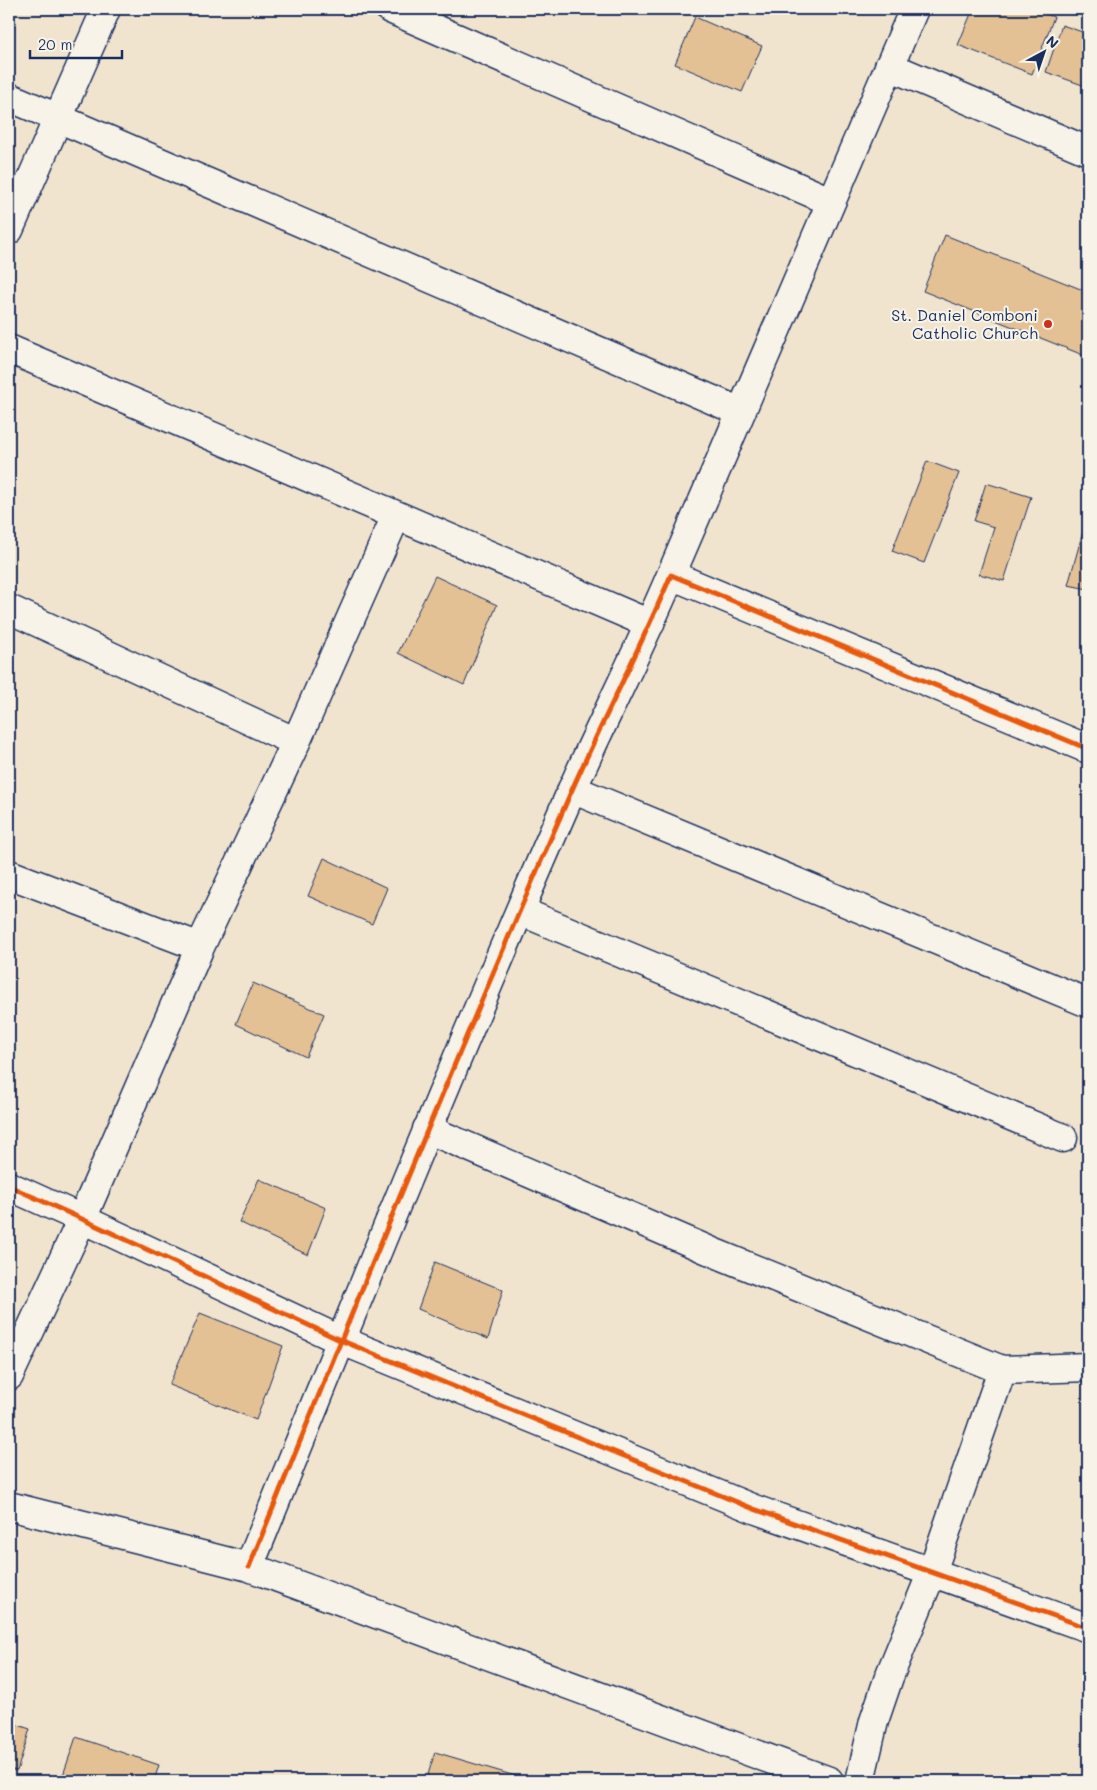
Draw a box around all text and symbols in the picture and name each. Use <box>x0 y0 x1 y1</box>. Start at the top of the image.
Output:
scale bar <box>30 28 122 60</box>
north arrow <box>1020 28 1070 78</box>
text: N <box>1042 31 1063 52</box>
text: 20 m <box>38 34 72 54</box>
place label: St. Daniel Comboni Catholic Church <box>891 304 1038 343</box>
marker: St. Daniel Comboni Catholic Church <box>1042 318 1054 330</box>

